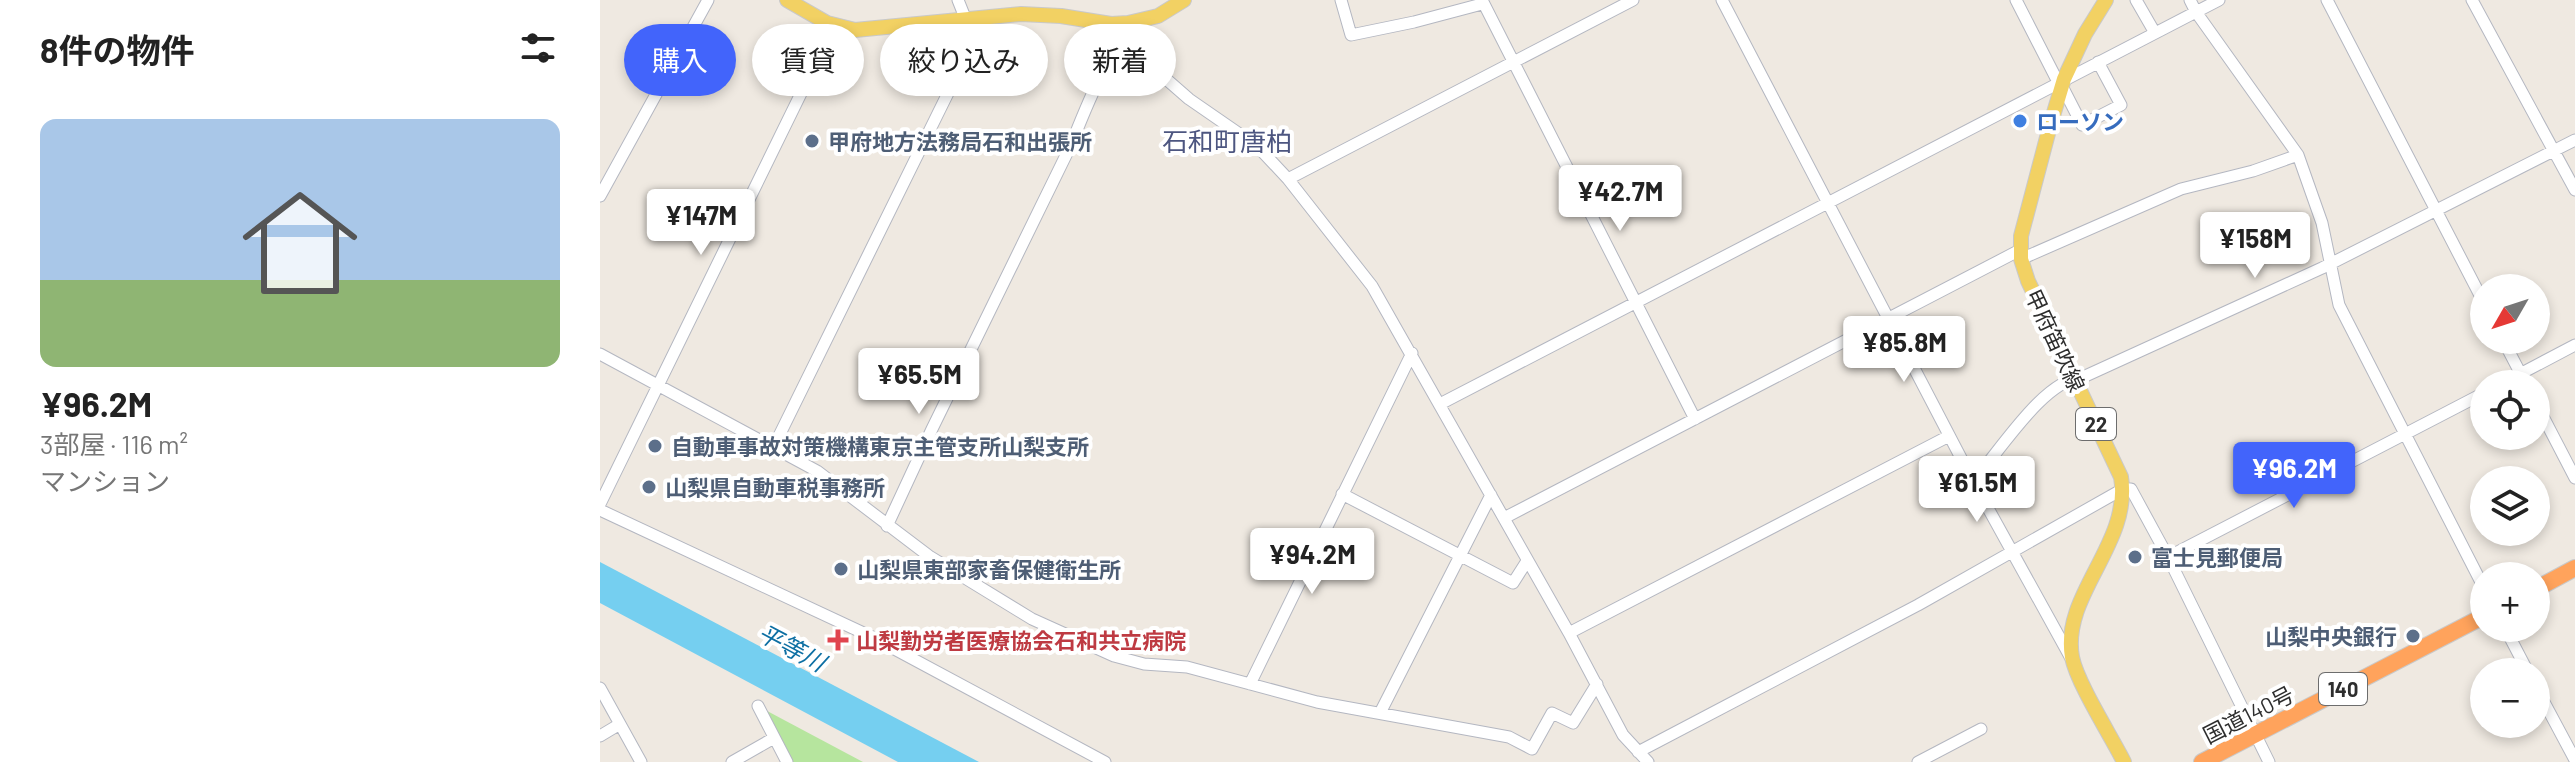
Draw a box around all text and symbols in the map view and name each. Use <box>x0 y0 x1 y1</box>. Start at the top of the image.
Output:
chip: 購入 <box>624 24 736 96</box>
chip: 賃貸 <box>752 24 864 96</box>
chip: 絞り込み <box>880 24 1048 96</box>
chip: 新着 <box>1064 24 1176 96</box>
icon: filters <box>516 26 560 70</box>
text: 8件の物件 <box>40 29 194 70</box>
place label: ローソン <box>2036 108 2124 134</box>
marker: ローソン <box>2011 112 2029 130</box>
district label: 石和町唐柏 <box>1162 125 1292 156</box>
place label: 甲府地方法務局石和出張所 <box>828 128 1092 154</box>
marker: 甲府地方法務局石和出張所 <box>803 132 821 150</box>
pin: ¥42.7M <box>1555 165 1685 233</box>
icon: home <box>228 171 372 315</box>
text: ¥42.7M <box>1577 175 1663 206</box>
pin: ¥147M <box>645 189 757 257</box>
text: ¥147M <box>665 199 737 230</box>
pin: ¥158M <box>2199 212 2311 280</box>
text: ¥158M <box>2218 222 2292 253</box>
north arrow <box>2470 274 2550 354</box>
map controls <box>2470 274 2550 738</box>
street label: 甲府笛吹線 <box>2021 285 2091 395</box>
pin: ¥85.8M <box>1839 316 1969 384</box>
text: ¥85.8M <box>1861 326 1947 357</box>
pin: ¥65.5M <box>854 348 984 416</box>
text: ¥65.5M <box>876 358 962 389</box>
button: locate <box>2470 370 2550 450</box>
text: ¥96.2M <box>40 383 152 424</box>
road number: 22 <box>2076 408 2116 440</box>
text: 3部屋 · 116 m² <box>40 428 188 459</box>
place label: 自動車事故対策機構東京主管支所山梨支所 <box>671 433 1089 459</box>
marker: 自動車事故対策機構東京主管支所山梨支所 <box>646 437 664 455</box>
pin: ¥96.2M <box>2229 442 2359 510</box>
text: ¥96.2M <box>2251 452 2337 483</box>
pin: ¥61.5M <box>1912 456 2042 524</box>
text: マンション <box>40 465 170 496</box>
text: ¥61.5M <box>1937 466 2017 497</box>
button: layers <box>2470 466 2550 546</box>
place label: 山梨県自動車税事務所 <box>665 474 885 500</box>
marker: 山梨県自動車税事務所 <box>640 478 658 496</box>
pin: ¥94.2M <box>1247 528 1377 596</box>
text: ¥94.2M <box>1268 538 1356 569</box>
place label: 富士見郵便局 <box>2151 544 2283 570</box>
marker: 富士見郵便局 <box>2126 548 2144 566</box>
place label: 山梨県東部家畜保健衛生所 <box>857 556 1121 582</box>
marker: 山梨県東部家畜保健衛生所 <box>832 560 850 578</box>
button: + <box>2470 562 2550 642</box>
water label: 平等川 <box>753 617 833 678</box>
place label: 山梨中央銀行 <box>2265 623 2397 649</box>
place label: 山梨勤労者医療協会石和共立病院 <box>856 627 1186 653</box>
marker: 山梨中央銀行 <box>2404 627 2422 645</box>
marker: 山梨勤労者医療協会石和共立病院 <box>827 629 849 651</box>
button: − <box>2470 658 2550 738</box>
road number: 140 <box>2319 673 2367 705</box>
street label: 国道140号 <box>2198 680 2298 748</box>

